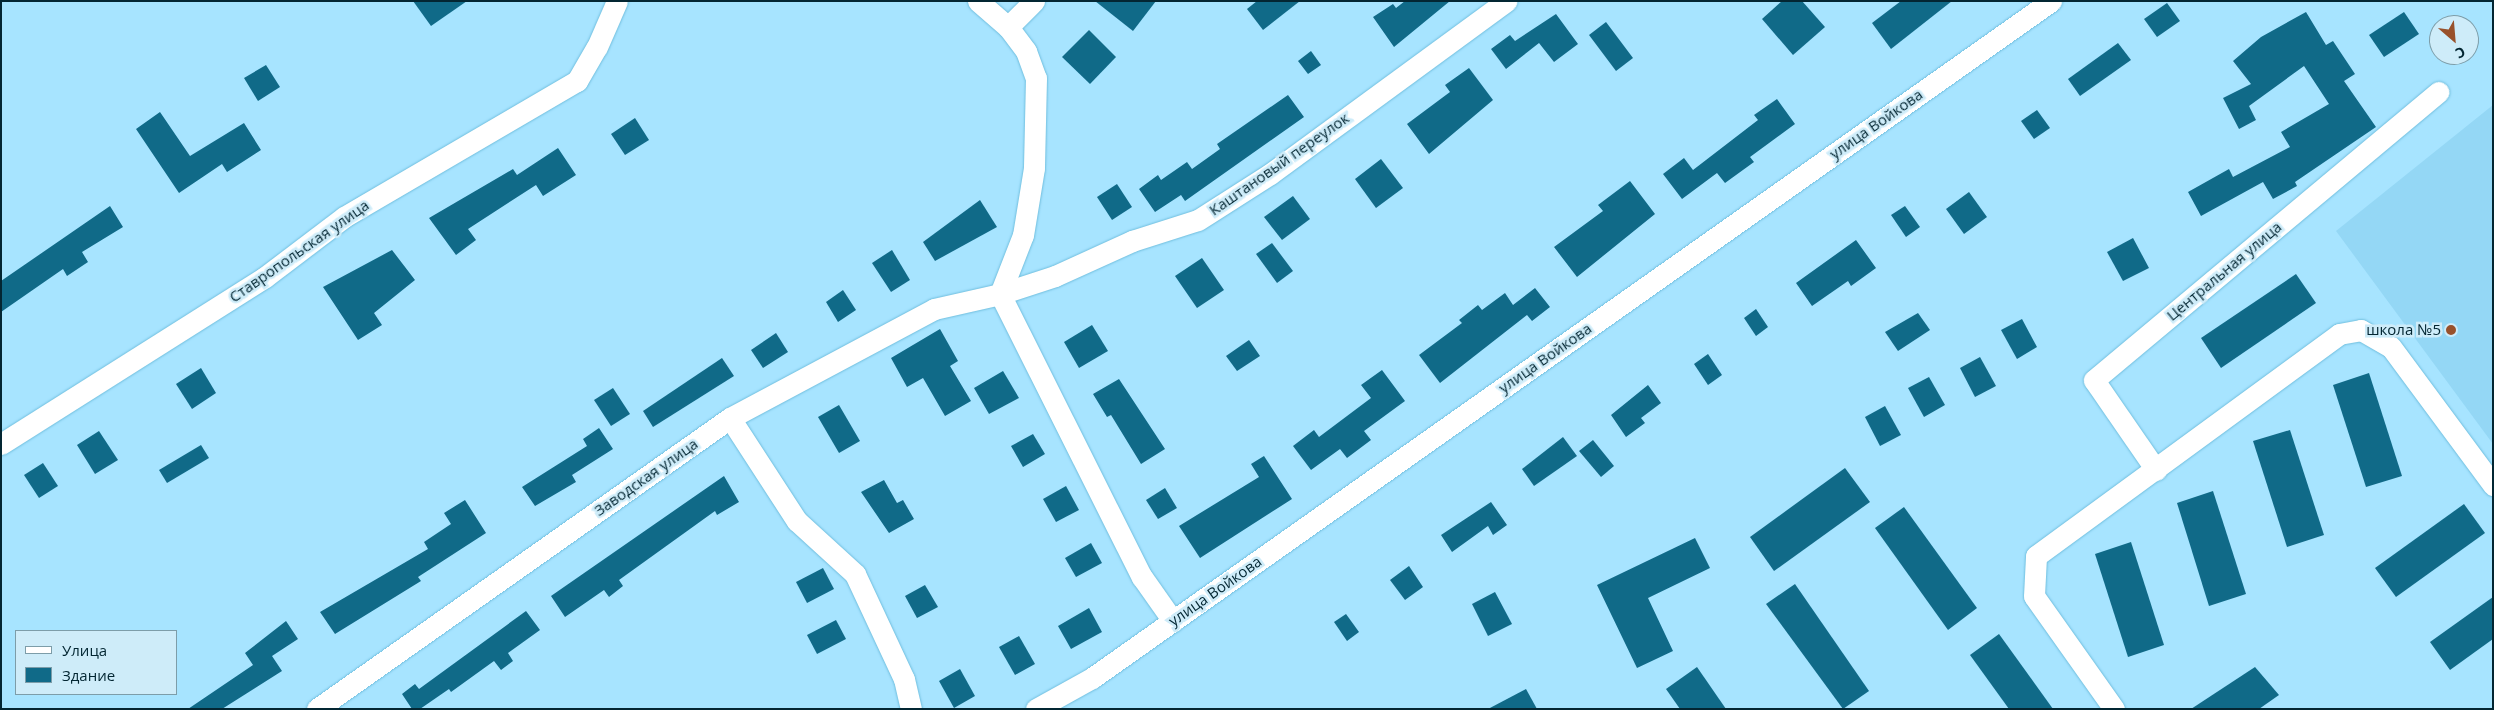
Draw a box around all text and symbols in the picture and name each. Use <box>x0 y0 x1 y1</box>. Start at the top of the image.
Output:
north arrow <box>2429 15 2479 65</box>
text: С <box>2452 42 2469 63</box>
street label: улица Войкова <box>1826 85 1926 163</box>
street label: Каштановый переулок <box>1206 109 1352 219</box>
street label: Ставропольская улица <box>226 196 372 306</box>
street label: Центральная улица <box>2163 218 2285 324</box>
street label: улица Войкова <box>1495 319 1595 397</box>
place label: школа №5 <box>2366 321 2441 339</box>
marker: школа №5 <box>2445 324 2457 336</box>
street label: Заводская улица <box>591 435 701 519</box>
street label: улица Войкова <box>1165 552 1265 630</box>
legend <box>15 630 178 695</box>
text: Улица <box>62 640 107 660</box>
text: Здание <box>62 665 115 685</box>

